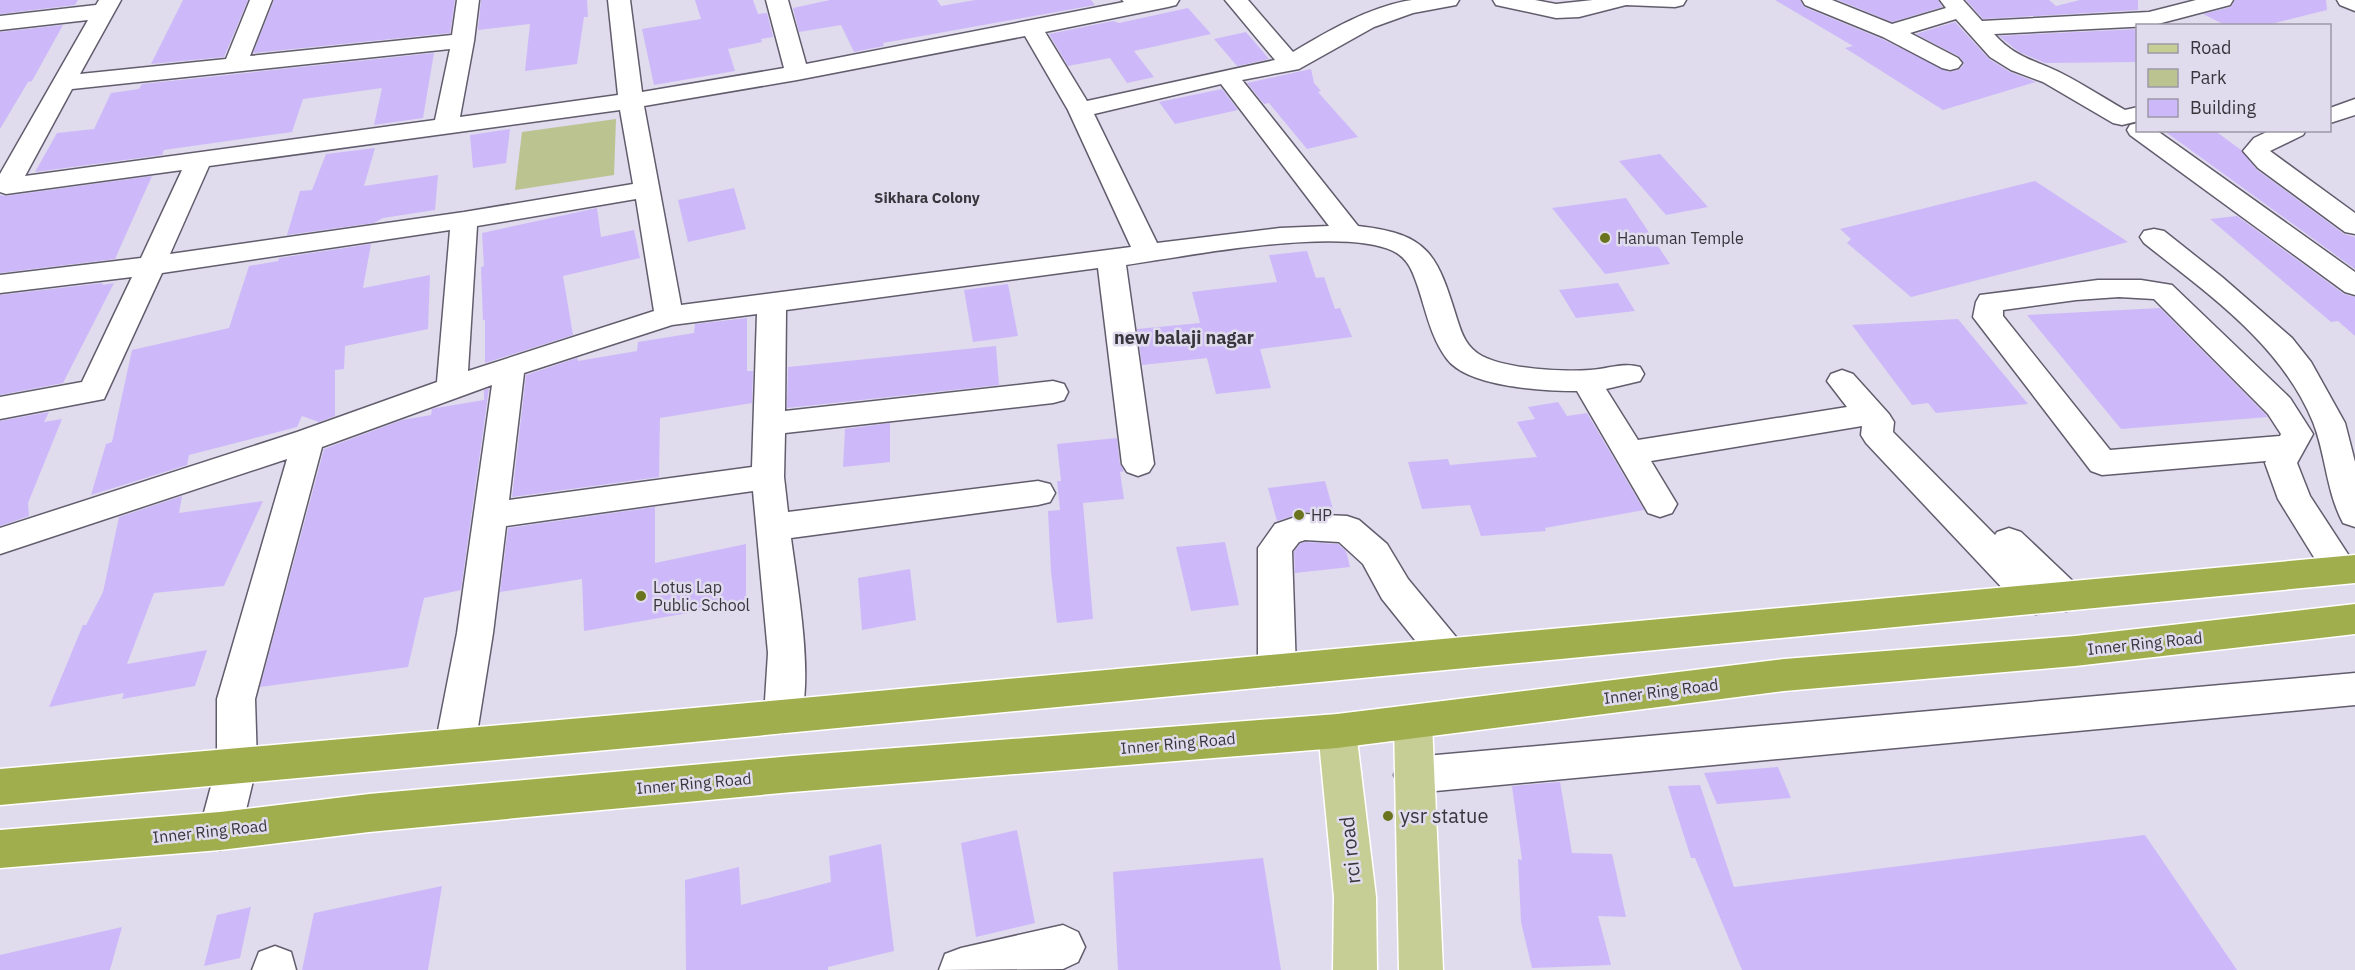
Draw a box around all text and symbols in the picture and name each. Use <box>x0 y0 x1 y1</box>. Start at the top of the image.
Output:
legend <box>2136 24 2331 132</box>
text: Road <box>2190 36 2231 59</box>
text: Park <box>2190 66 2227 89</box>
text: Building <box>2190 96 2257 119</box>
district label: Sikhara Colony <box>874 188 980 207</box>
place label: Hanuman Temple <box>1617 228 1744 248</box>
marker: Hanuman Temple <box>1598 231 1612 245</box>
district label: new balaji nagar <box>1114 326 1254 349</box>
place label: HP <box>1311 505 1332 525</box>
marker: HP <box>1292 508 1306 522</box>
place label: Lotus Lap Public School <box>653 577 750 615</box>
marker: Lotus Lap Public School <box>634 589 648 603</box>
street label: Inner Ring Road <box>2087 627 2203 659</box>
street label: Inner Ring Road <box>1603 674 1719 708</box>
street label: Inner Ring Road <box>1120 728 1236 758</box>
street label: Inner Ring Road <box>636 768 752 798</box>
place label: ysr statue <box>1400 802 1488 829</box>
marker: ysr statue <box>1381 809 1395 823</box>
street label: Inner Ring Road <box>152 815 268 847</box>
street label: rci road <box>1333 815 1366 885</box>

